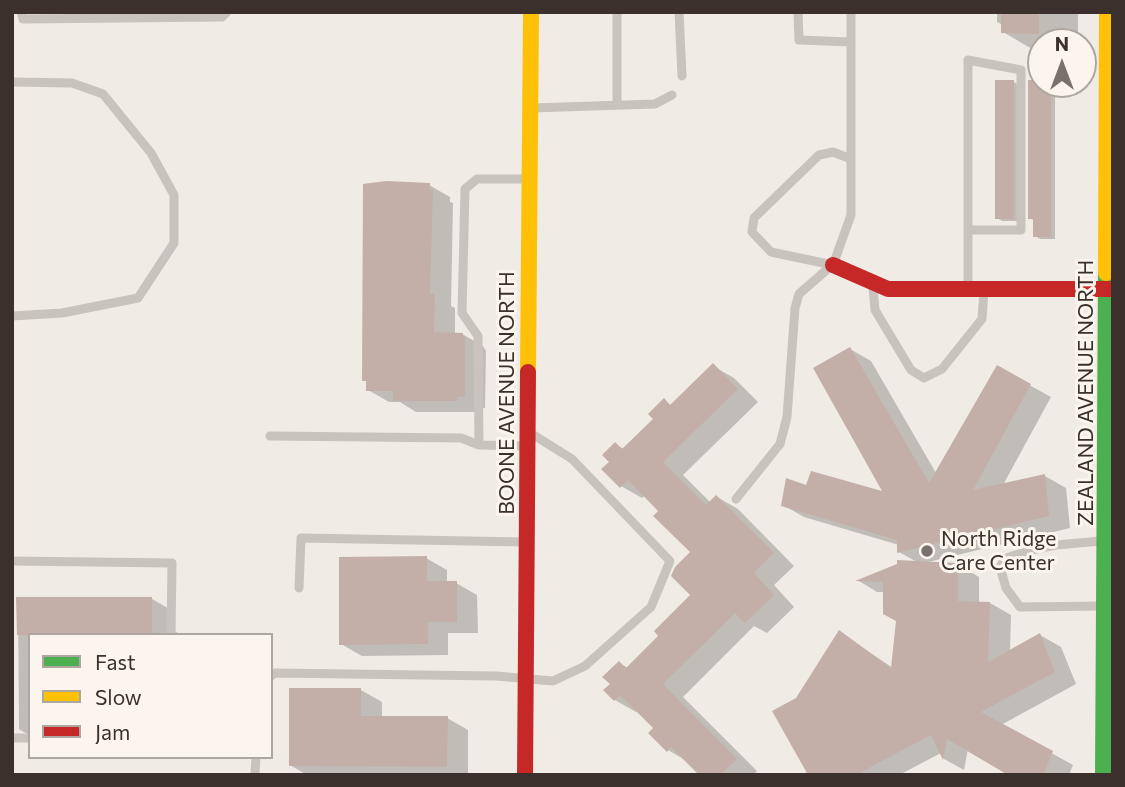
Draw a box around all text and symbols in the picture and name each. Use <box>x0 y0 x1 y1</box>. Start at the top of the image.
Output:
north arrow <box>1027 28 1097 98</box>
text: N <box>1055 32 1069 55</box>
street label: ZEALAND AVENUE NORTH <box>1073 260 1099 526</box>
street label: BOONE AVENUE NORTH <box>494 271 520 515</box>
place label: North Ridge Care Center <box>941 526 1056 576</box>
marker: North Ridge Care Center <box>919 543 935 559</box>
legend <box>28 633 273 759</box>
text: Fast <box>95 649 136 674</box>
text: Slow <box>95 684 142 709</box>
text: Jam <box>95 719 130 744</box>

